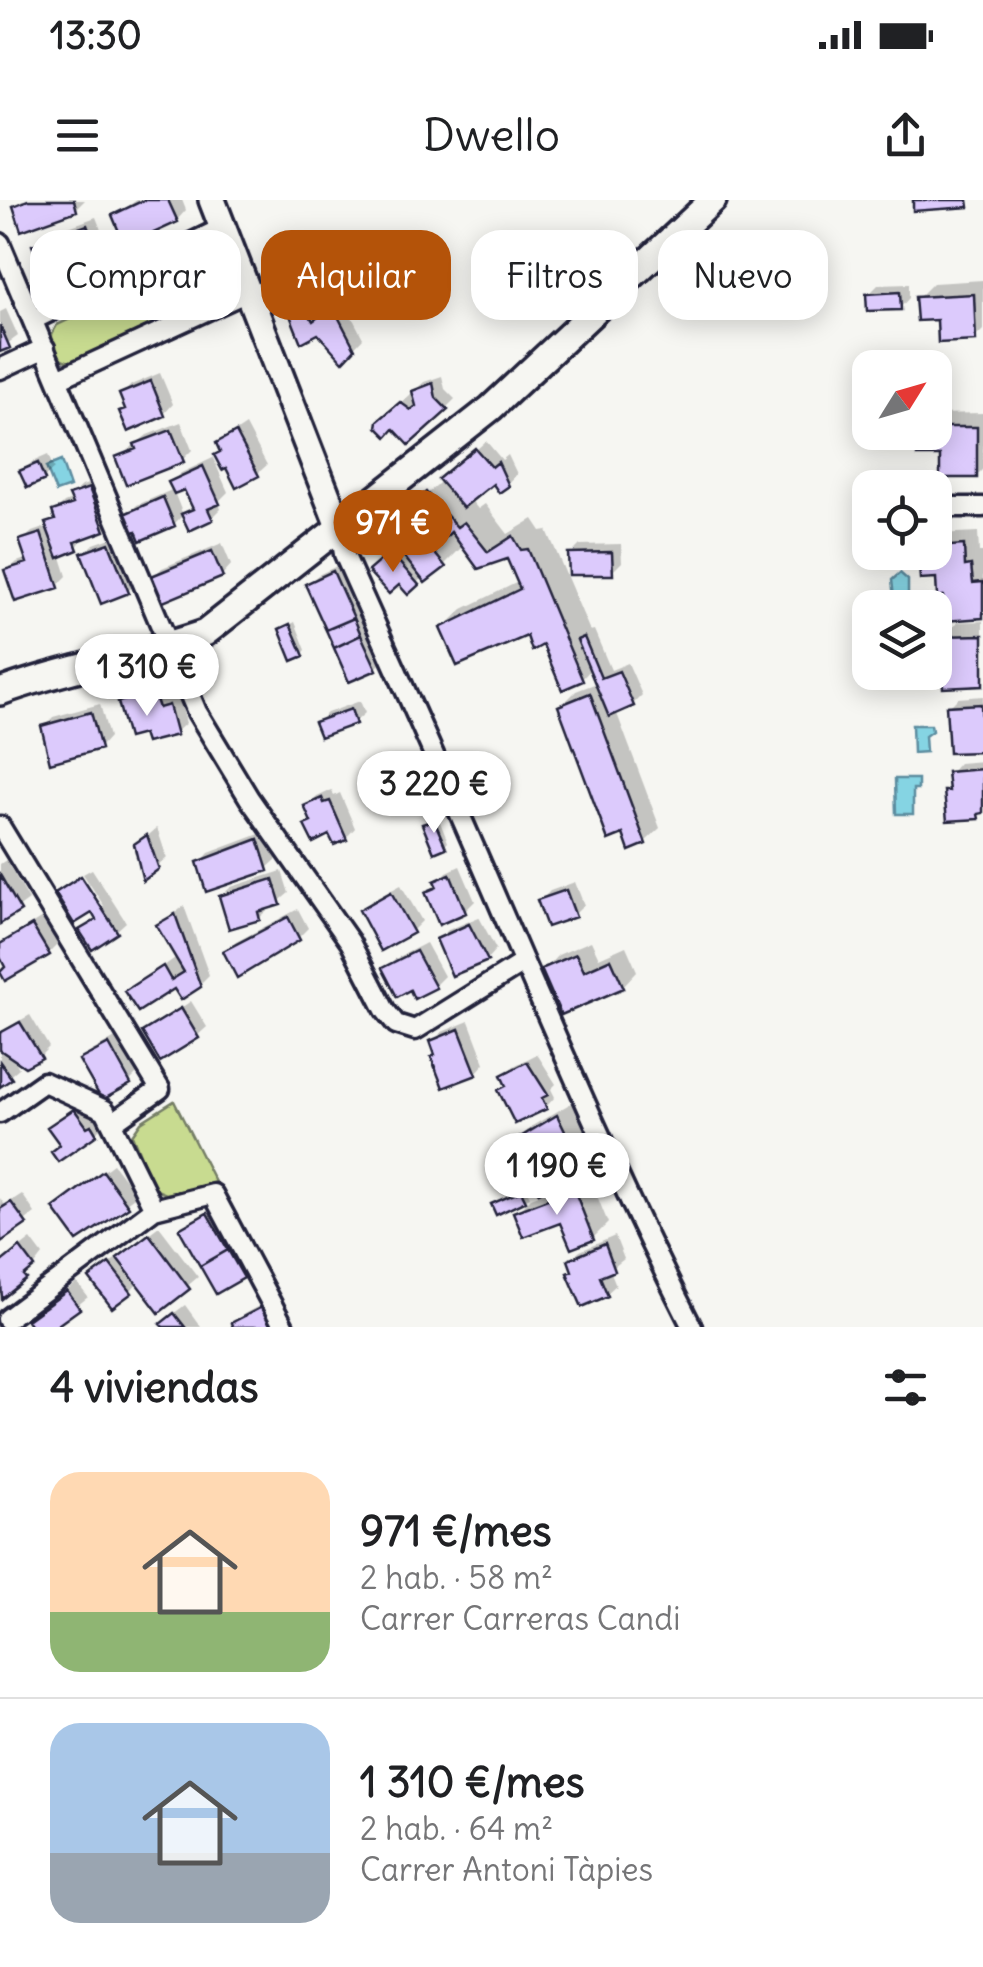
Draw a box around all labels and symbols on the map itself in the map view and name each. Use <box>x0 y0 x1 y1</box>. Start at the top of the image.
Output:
north arrow <box>852 350 952 450</box>
pin: 971 € <box>323 490 463 575</box>
pin: 1 310 € <box>55 634 239 719</box>
pin: 3 220 € <box>342 751 526 836</box>
pin: 1 190 € <box>465 1133 649 1218</box>

